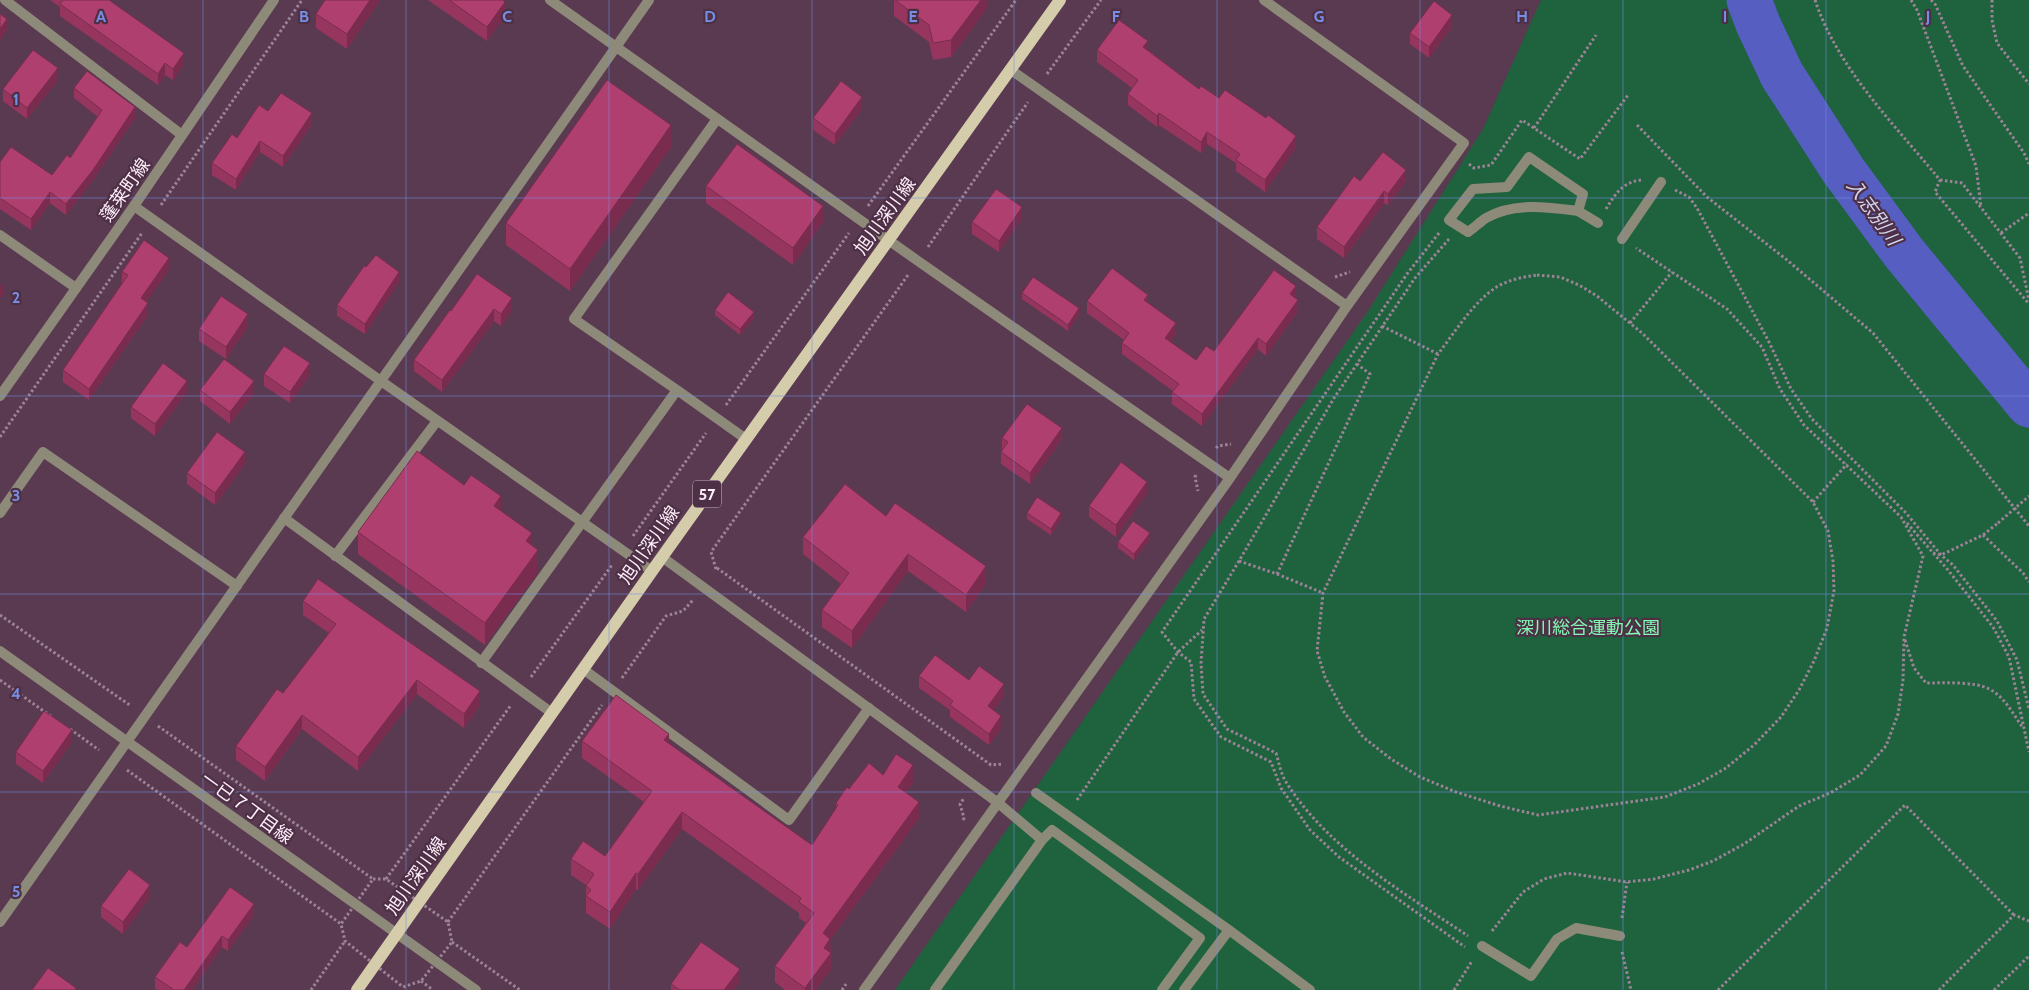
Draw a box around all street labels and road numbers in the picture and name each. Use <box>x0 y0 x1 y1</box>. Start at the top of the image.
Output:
street label: 蓬莱町線 <box>95 154 155 226</box>
street label: 旭川深川線 <box>850 173 920 259</box>
road number: 57 <box>693 480 721 508</box>
street label: 旭川深川線 <box>614 502 684 588</box>
street label: 一已７丁目線 <box>197 767 297 849</box>
street label: 旭川深川線 <box>381 833 451 919</box>

